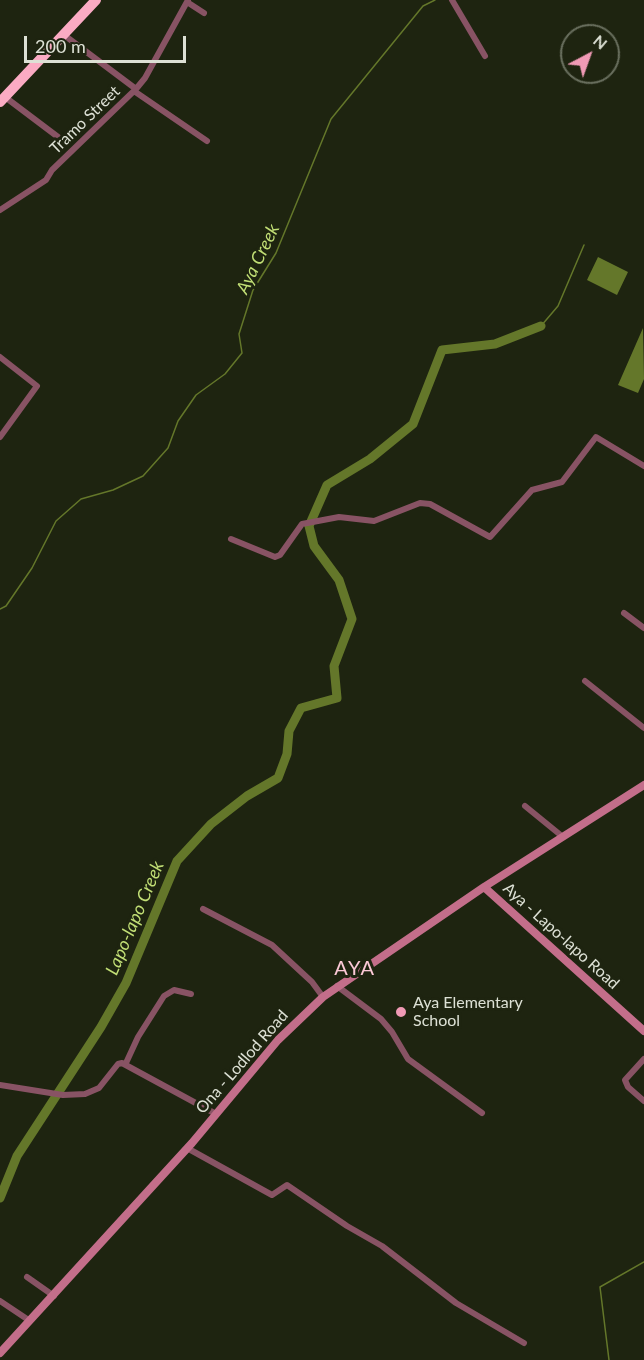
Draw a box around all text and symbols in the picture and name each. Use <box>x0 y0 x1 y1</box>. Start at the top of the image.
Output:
scale bar <box>27 24 189 62</box>
north arrow <box>560 24 620 84</box>
text: N <box>590 30 612 53</box>
text: 200 m <box>35 35 86 57</box>
street label: Tramo Street <box>46 82 124 158</box>
water label: Aya Creek <box>232 221 284 297</box>
water label: Lapo-lapo Creek <box>101 858 169 978</box>
street label: Aya - Lapo-lapo Road <box>499 879 623 993</box>
district label: AYA <box>334 957 376 981</box>
place label: Aya Elementary School <box>413 993 523 1031</box>
marker: Aya Elementary School <box>394 1005 408 1019</box>
street label: Ona - Lodlod Road <box>192 1006 292 1118</box>

